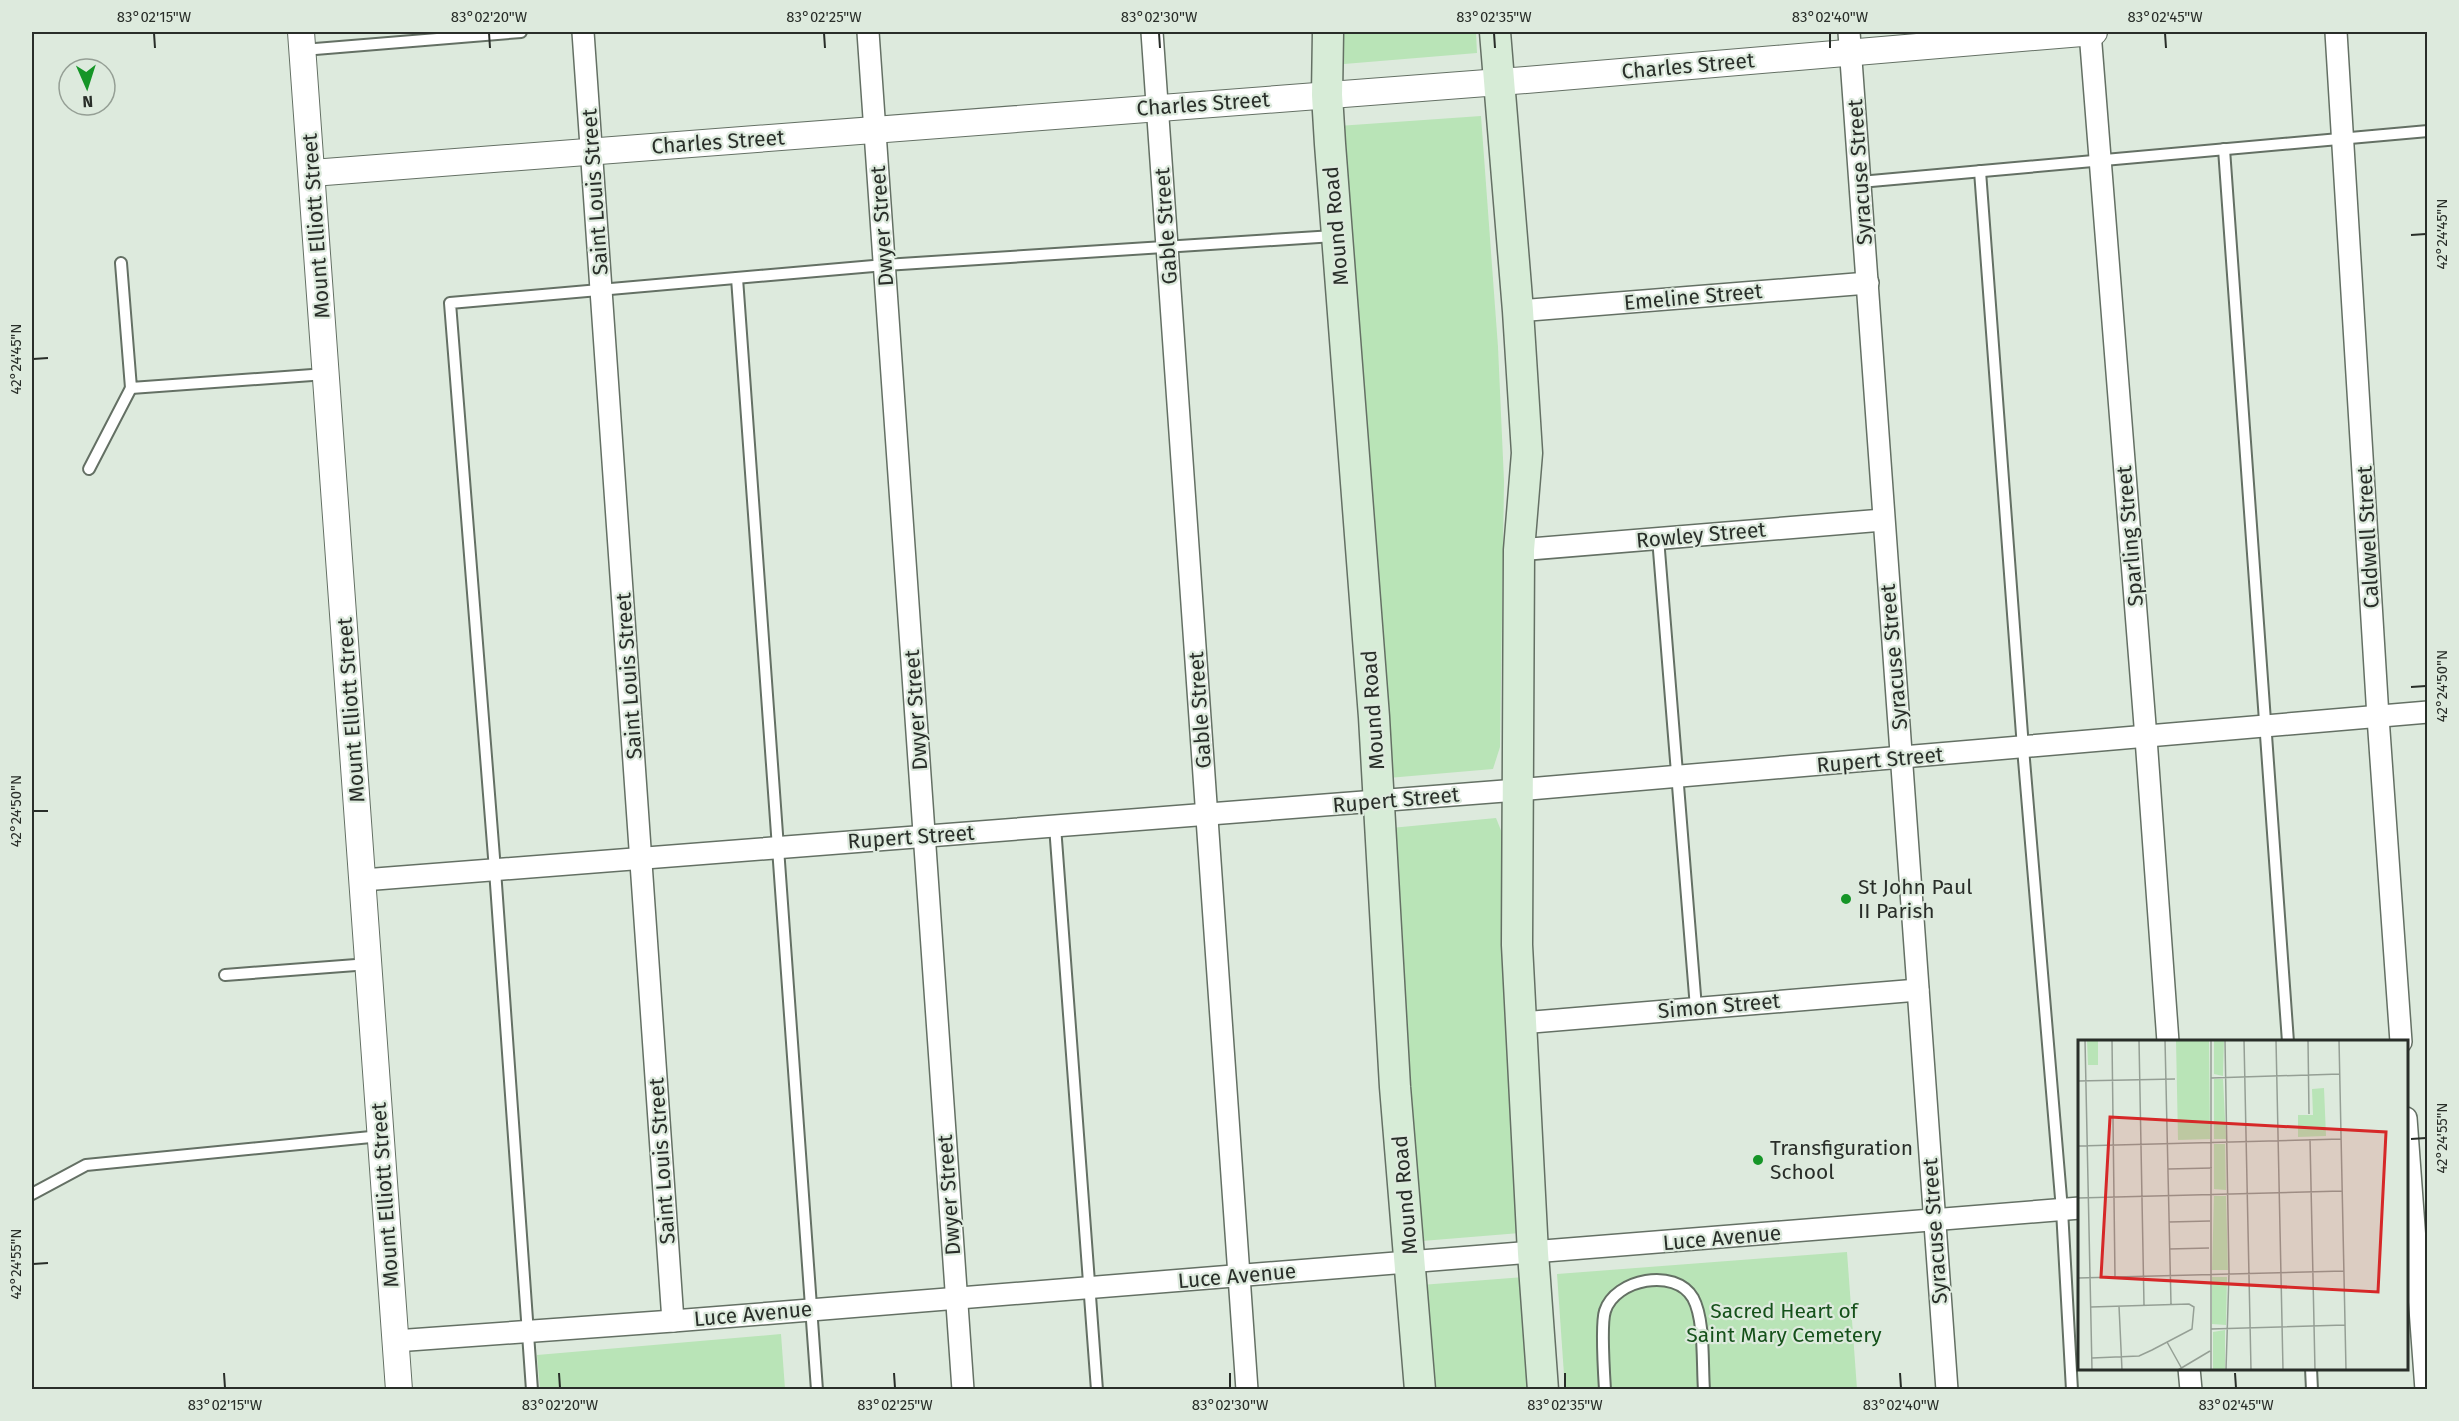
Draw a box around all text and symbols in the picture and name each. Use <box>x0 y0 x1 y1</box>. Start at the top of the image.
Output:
text: 83°02'15"W <box>117 8 192 26</box>
text: 83°02'20"W <box>451 8 528 26</box>
text: 83°02'25"W <box>786 8 862 26</box>
text: 83°02'30"W <box>1121 8 1198 26</box>
text: 83°02'35"W <box>1456 8 1532 26</box>
text: 83°02'40"W <box>1792 8 1869 26</box>
text: 83°02'45"W <box>2127 8 2203 26</box>
street label: Charles Street <box>1621 47 1756 85</box>
north arrow <box>57 57 117 117</box>
street label: Charles Street <box>1136 86 1271 122</box>
text: N <box>82 92 94 111</box>
street label: Syracuse Street <box>1842 98 1878 246</box>
street label: Saint Louis Street <box>576 107 614 276</box>
street label: Charles Street <box>651 124 786 160</box>
street label: Mount Elliott Street <box>297 132 335 319</box>
street label: Dwyer Street <box>865 164 899 287</box>
street label: Mound Road <box>1318 165 1354 287</box>
street label: Gable Street <box>1149 166 1183 285</box>
text: 42°24'45"N <box>2433 198 2451 270</box>
street label: Emeline Street <box>1623 278 1764 316</box>
text: 42°24'45"N <box>7 323 25 395</box>
street label: Sparling Street <box>2111 464 2149 607</box>
street label: Caldwell Street <box>2351 465 2385 609</box>
street label: Rowley Street <box>1635 516 1767 554</box>
street label: Syracuse Street <box>1875 583 1913 731</box>
street label: Saint Louis Street <box>610 591 648 760</box>
street label: Mount Elliott Street <box>332 616 370 803</box>
street label: Dwyer Street <box>899 648 933 771</box>
street label: Mound Road <box>1356 649 1390 771</box>
street label: Gable Street <box>1183 650 1217 769</box>
text: 42°24'50"N <box>2433 650 2451 722</box>
street label: Rupert Street <box>1816 741 1945 778</box>
text: 42°24'50"N <box>7 775 25 847</box>
street label: Rupert Street <box>1332 781 1461 818</box>
street label: Rupert Street <box>847 820 976 854</box>
place label: St John Paul II Parish <box>1858 874 1972 924</box>
marker: St John Paul II Parish <box>1839 892 1853 906</box>
street label: Simon Street <box>1657 988 1782 1024</box>
inset map <box>2078 1040 2408 1370</box>
street label: Saint Louis Street <box>643 1076 681 1245</box>
street label: Mount Elliott Street <box>366 1101 404 1288</box>
text: 42°24'55"N <box>2433 1102 2451 1174</box>
street label: Dwyer Street <box>932 1133 966 1256</box>
street label: Mound Road <box>1387 1134 1423 1256</box>
place label: Transfiguration School <box>1770 1135 1913 1185</box>
marker: Transfiguration School <box>1751 1153 1765 1167</box>
street label: Syracuse Street <box>1917 1157 1953 1305</box>
street label: Luce Avenue <box>1662 1220 1782 1256</box>
text: 42°24'55"N <box>7 1228 25 1300</box>
street label: Luce Avenue <box>1177 1258 1297 1294</box>
street label: Luce Avenue <box>693 1296 813 1332</box>
park label: Sacred Heart of Saint Mary Cemetery <box>1686 1298 1882 1348</box>
text: 83°02'15"W <box>188 1396 263 1414</box>
text: 83°02'20"W <box>522 1396 599 1414</box>
text: 83°02'25"W <box>857 1396 933 1414</box>
text: 83°02'30"W <box>1192 1396 1269 1414</box>
text: 83°02'35"W <box>1527 1396 1603 1414</box>
text: 83°02'40"W <box>1863 1396 1940 1414</box>
text: 83°02'45"W <box>2198 1396 2274 1414</box>

